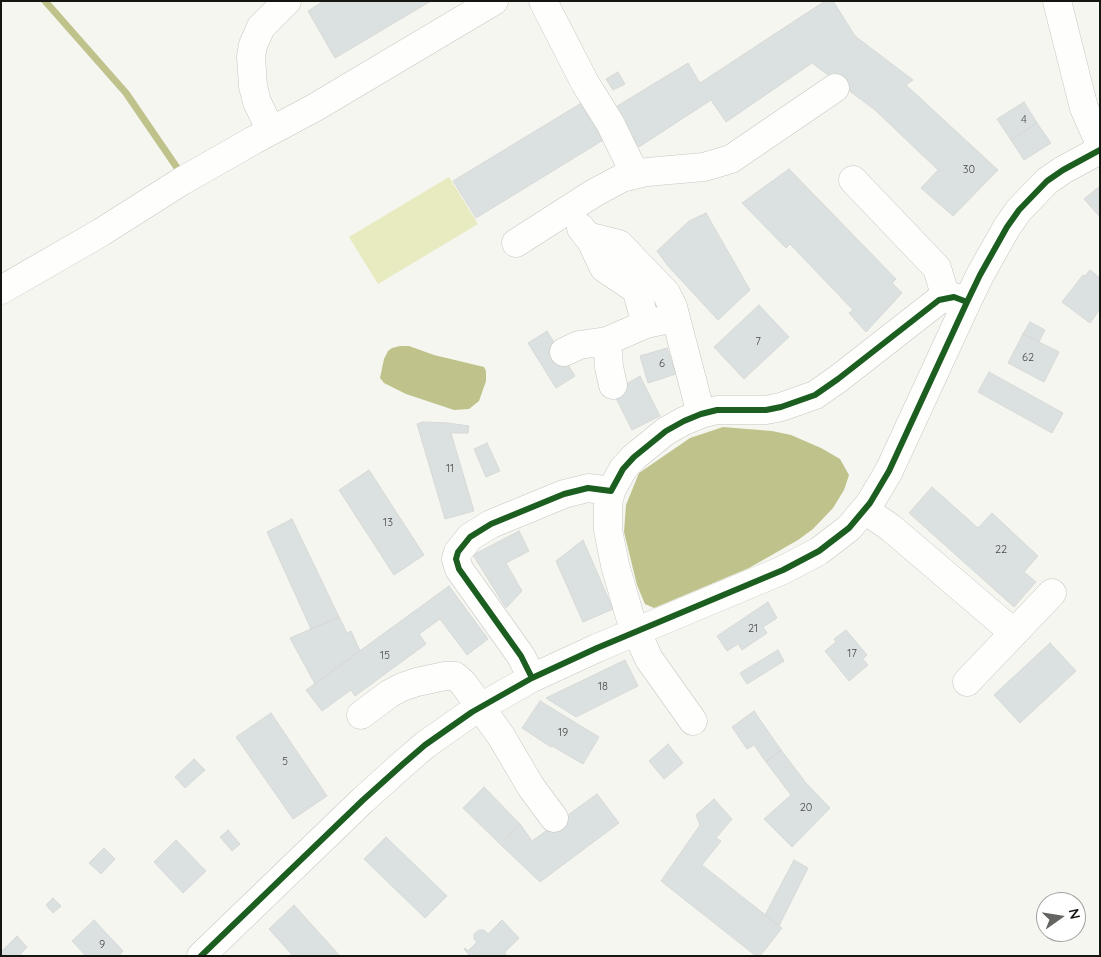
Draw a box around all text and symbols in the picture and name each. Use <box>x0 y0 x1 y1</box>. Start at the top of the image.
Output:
house number: 4 <box>1021 113 1027 127</box>
house number: 30 <box>963 163 975 177</box>
house number: 7 <box>755 335 761 349</box>
house number: 62 <box>1022 351 1034 365</box>
house number: 6 <box>659 357 665 371</box>
house number: 11 <box>446 462 454 476</box>
house number: 13 <box>383 516 393 530</box>
house number: 22 <box>995 543 1007 557</box>
house number: 21 <box>748 622 758 636</box>
house number: 17 <box>847 647 857 661</box>
house number: 15 <box>380 649 390 663</box>
house number: 18 <box>598 680 608 694</box>
house number: 19 <box>558 726 568 740</box>
house number: 5 <box>282 755 288 769</box>
house number: 20 <box>800 801 812 815</box>
north arrow <box>1036 892 1086 942</box>
text: N <box>1065 907 1085 921</box>
house number: 9 <box>99 938 105 952</box>

